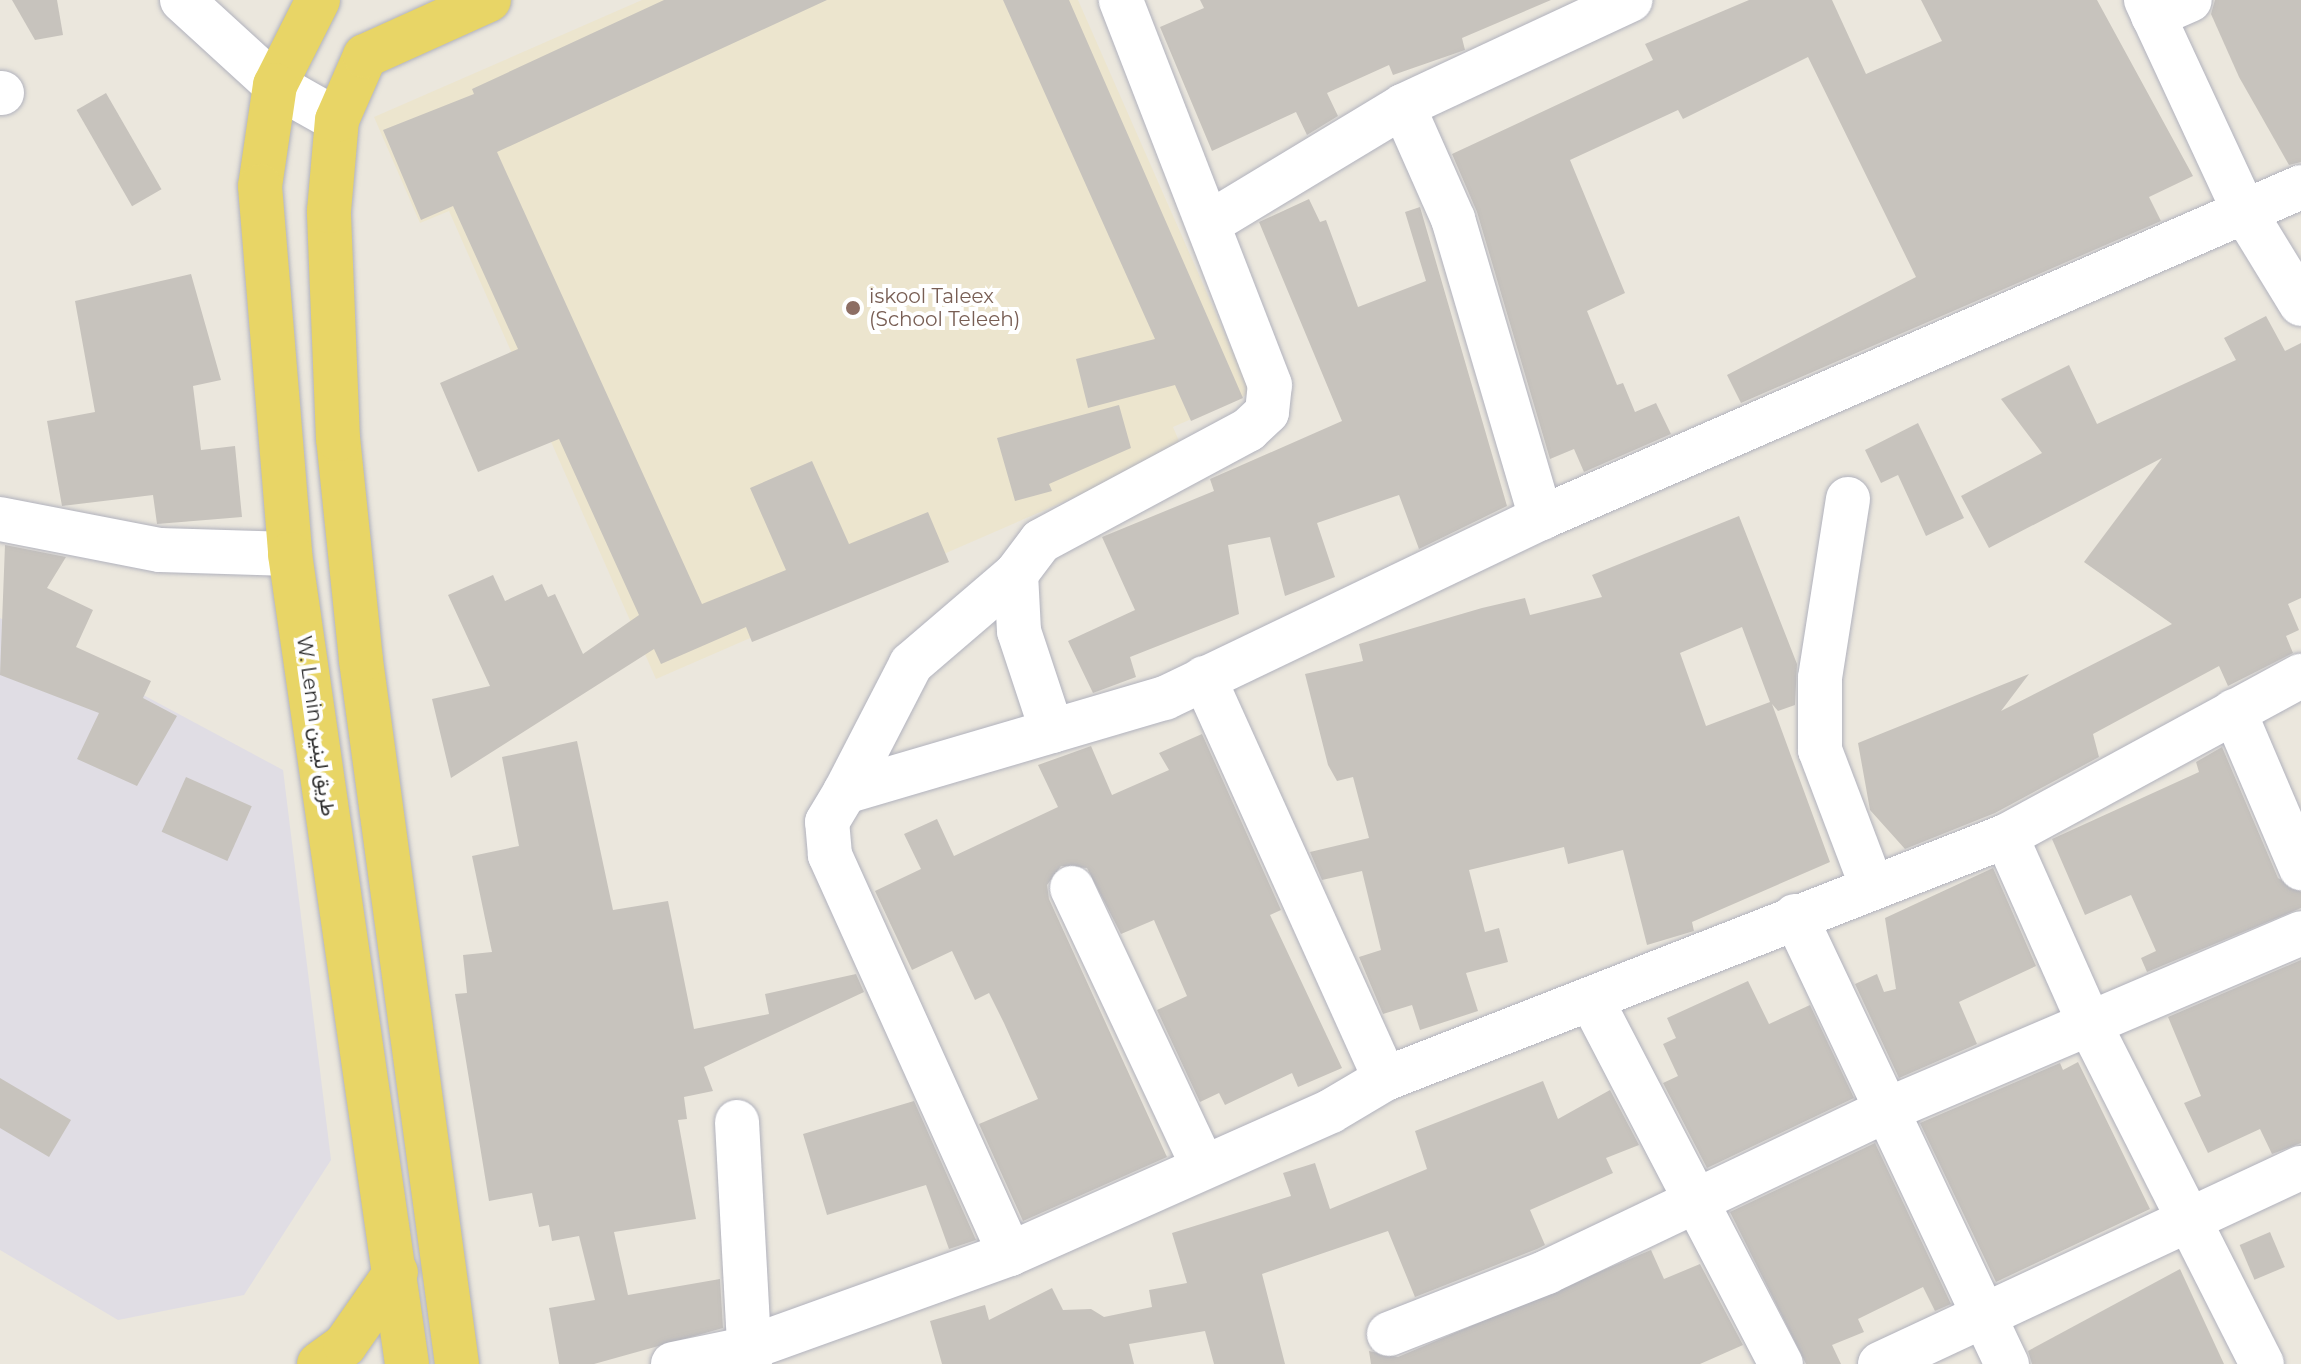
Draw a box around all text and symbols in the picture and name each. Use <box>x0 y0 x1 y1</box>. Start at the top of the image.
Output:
place label: iskool Taleex (School Teleeh) <box>869 284 1020 331</box>
marker: iskool Taleex (School Teleeh) <box>844 299 862 317</box>
street label: W. Lenin طريق لينين <box>291 634 341 818</box>

